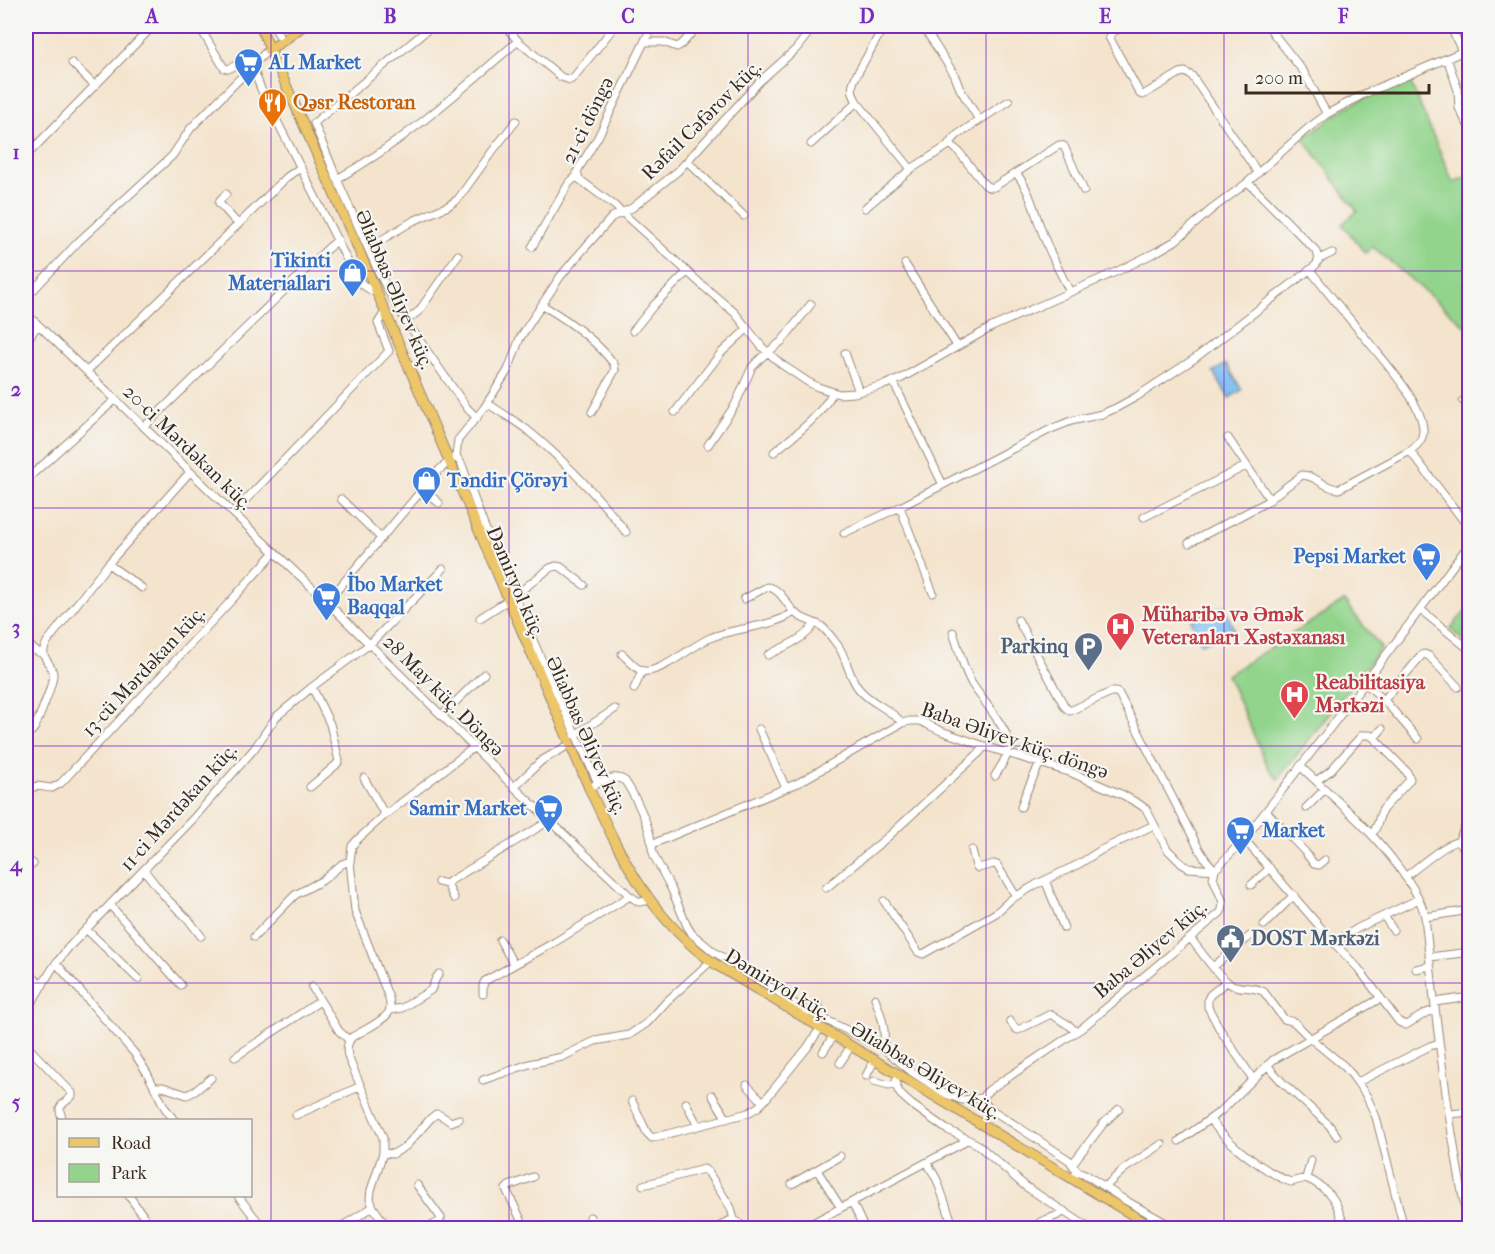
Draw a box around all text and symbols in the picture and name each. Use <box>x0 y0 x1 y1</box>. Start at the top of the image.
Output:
text: A <box>144 5 160 28</box>
text: B <box>383 5 397 28</box>
text: C <box>621 5 635 28</box>
text: D <box>859 5 875 28</box>
text: E <box>1099 5 1111 28</box>
text: F <box>1337 5 1349 28</box>
supermarket icon: AL Market <box>232 46 264 88</box>
place label: AL Market <box>267 51 362 74</box>
street label: Rəfail Cəfərov küç. <box>637 56 766 185</box>
scale bar <box>1246 57 1429 95</box>
text: 200 m <box>1255 68 1303 89</box>
street label: 21-ci döngə <box>557 73 618 167</box>
restaurant icon: Qəsr Restoran <box>256 86 288 128</box>
place label: Qəsr Restoran <box>293 91 416 114</box>
text: 1 <box>12 141 20 164</box>
street label: Əliabbas Əliyev küç. <box>351 206 439 373</box>
place label: Tikinti Materiallari <box>227 249 332 295</box>
shop icon: Tikinti Materiallari <box>336 256 368 298</box>
text: 2 <box>11 378 21 401</box>
street label: 20-ci Mərdəkan küç. <box>118 380 257 515</box>
shop icon: Təndir Çörəyi <box>410 464 442 506</box>
place label: Təndir Çörəyi <box>446 469 569 493</box>
street label: Dəmiryol küç. <box>482 523 550 642</box>
supermarket icon: Pepsi Market <box>1411 540 1443 582</box>
place label: Pepsi Market <box>1293 545 1407 568</box>
place label: İbo Market Baqqal <box>347 571 443 619</box>
supermarket icon: İbo Market Baqqal <box>310 580 342 622</box>
street label: 13-cü Mərdəkan küç. <box>77 601 210 741</box>
place label: Müharibə və Əmək Veteranları Xəstəxanası <box>1141 603 1346 649</box>
hospital icon: Müharibə və Əmək Veteranları Xəstəxanası <box>1105 610 1137 652</box>
text: 3 <box>12 616 20 639</box>
street label: 28 May küç. Döngə <box>378 630 509 761</box>
parking icon: Parkinq <box>1073 630 1105 672</box>
place label: Parkinq <box>1000 635 1069 658</box>
street label: Əliabbas Əliyev küç. <box>541 652 632 818</box>
place label: Reabilitasiya Mərkəzi <box>1314 671 1426 717</box>
hospital icon: Reabilitasiya Mərkəzi <box>1278 678 1310 720</box>
street label: Baba Əliyev küç. döngə <box>918 698 1112 783</box>
street label: 11-ci Mərdəkan küç. <box>115 739 242 876</box>
supermarket icon: Samir Market <box>532 792 564 834</box>
place label: Samir Market <box>409 797 528 820</box>
supermarket icon: Market <box>1225 814 1257 856</box>
place label: Market <box>1261 819 1326 842</box>
text: 4 <box>9 853 23 877</box>
street label: Baba Əliyev küç. <box>1089 895 1212 1003</box>
public building icon: DOST Mərkəzi <box>1214 922 1246 964</box>
place label: DOST Mərkəzi <box>1251 927 1381 950</box>
street label: Dəmiryol küç. <box>721 944 835 1025</box>
street label: Əliabbas Əliyev küç. <box>847 1017 1005 1124</box>
text: 5 <box>12 1091 21 1114</box>
legend <box>57 1119 252 1197</box>
text: Road <box>111 1133 151 1154</box>
text: Park <box>111 1163 148 1184</box>

